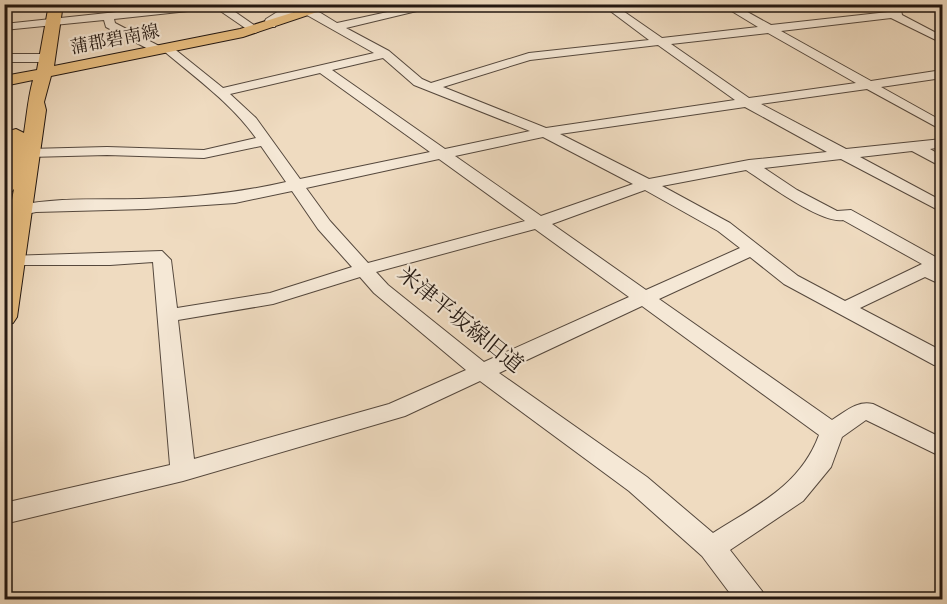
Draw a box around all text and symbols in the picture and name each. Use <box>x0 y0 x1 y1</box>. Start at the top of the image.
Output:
street label: 蒲郡碧南線 <box>69 21 161 59</box>
street label: 米津平坂線旧道 <box>392 261 528 379</box>

